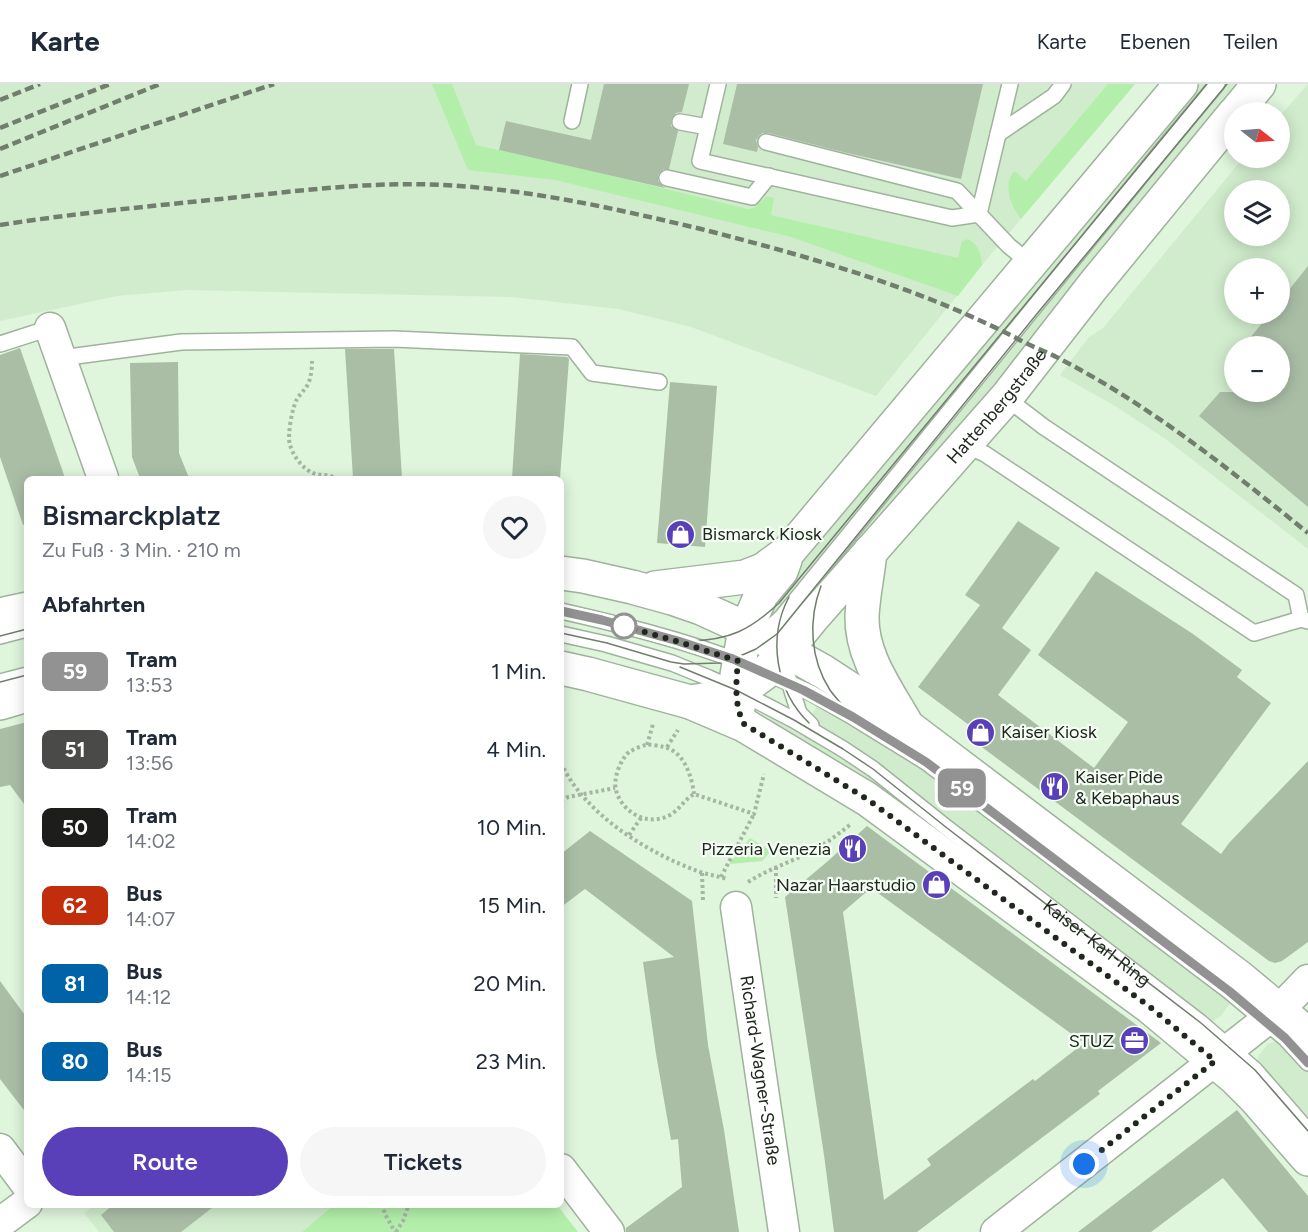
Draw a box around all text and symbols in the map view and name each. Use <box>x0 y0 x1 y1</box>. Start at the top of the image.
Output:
text: Karte <box>30 24 100 58</box>
text: Karte <box>1037 29 1086 54</box>
text: Ebenen <box>1119 29 1191 54</box>
text: Teilen <box>1224 29 1278 54</box>
north arrow <box>1224 102 1290 168</box>
map controls <box>1224 102 1290 402</box>
button: layers <box>1224 180 1290 246</box>
button: + <box>1224 258 1290 324</box>
button: − <box>1224 336 1290 402</box>
street label: Hattenbergstraße <box>942 344 1051 468</box>
button: heart <box>483 496 546 559</box>
text: Bismarckplatz <box>42 498 220 532</box>
shop icon: Bismarck Kiosk <box>665 518 697 550</box>
place label: Bismarck Kiosk <box>702 523 822 545</box>
text: Zu Fuß · 3 Min. · 210 m <box>42 538 241 562</box>
text: Abfahrten <box>42 591 145 618</box>
unlabelled marker <box>611 613 637 639</box>
text: Tram <box>126 646 177 673</box>
text: 1 Min. <box>491 658 546 685</box>
text: 59 <box>63 659 87 684</box>
text: 13:53 <box>126 673 173 697</box>
shop icon: Kaiser Kiosk <box>964 716 996 748</box>
place label: Kaiser Kiosk <box>1001 721 1097 743</box>
text: Tram <box>126 724 177 751</box>
text: 4 Min. <box>486 736 546 763</box>
text: 51 <box>64 737 86 762</box>
text: 13:56 <box>126 751 173 775</box>
place label: Kaiser Pide & Kebaphaus <box>1075 766 1180 809</box>
line badge: 59 <box>935 768 989 808</box>
restaurant icon: Kaiser Pide & Kebaphaus <box>1038 771 1070 803</box>
text: 59 <box>950 776 974 801</box>
text: Tram <box>126 802 177 829</box>
text: 10 Min. <box>477 814 546 841</box>
text: 50 <box>62 815 88 840</box>
text: 14:02 <box>126 829 176 853</box>
restaurant icon: Pizzeria Venezia <box>836 833 868 865</box>
place label: Pizzeria Venezia <box>701 838 831 860</box>
shop icon: Nazar Haarstudio <box>921 869 953 901</box>
place label: Nazar Haarstudio <box>776 874 916 896</box>
text: Bus <box>126 880 162 907</box>
text: 15 Min. <box>478 892 546 919</box>
text: 62 <box>63 893 87 918</box>
street label: Kaiser-Karl-Ring <box>1039 895 1155 991</box>
text: 14:07 <box>126 907 175 931</box>
text: Bus <box>126 958 162 985</box>
text: 20 Min. <box>474 970 546 997</box>
text: 81 <box>64 971 86 996</box>
street label: Richard-Wagner-Straße <box>735 974 785 1167</box>
text: 14:12 <box>126 985 171 1009</box>
office icon: STUZ <box>1119 1025 1151 1057</box>
place label: STUZ <box>1069 1030 1114 1052</box>
text: Bus <box>126 1036 162 1063</box>
text: 23 Min. <box>476 1048 546 1075</box>
text: 80 <box>62 1049 88 1074</box>
text: 14:15 <box>126 1063 172 1087</box>
button: Route <box>42 1127 288 1196</box>
button: Tickets <box>300 1127 546 1196</box>
your location <box>1069 1149 1099 1179</box>

